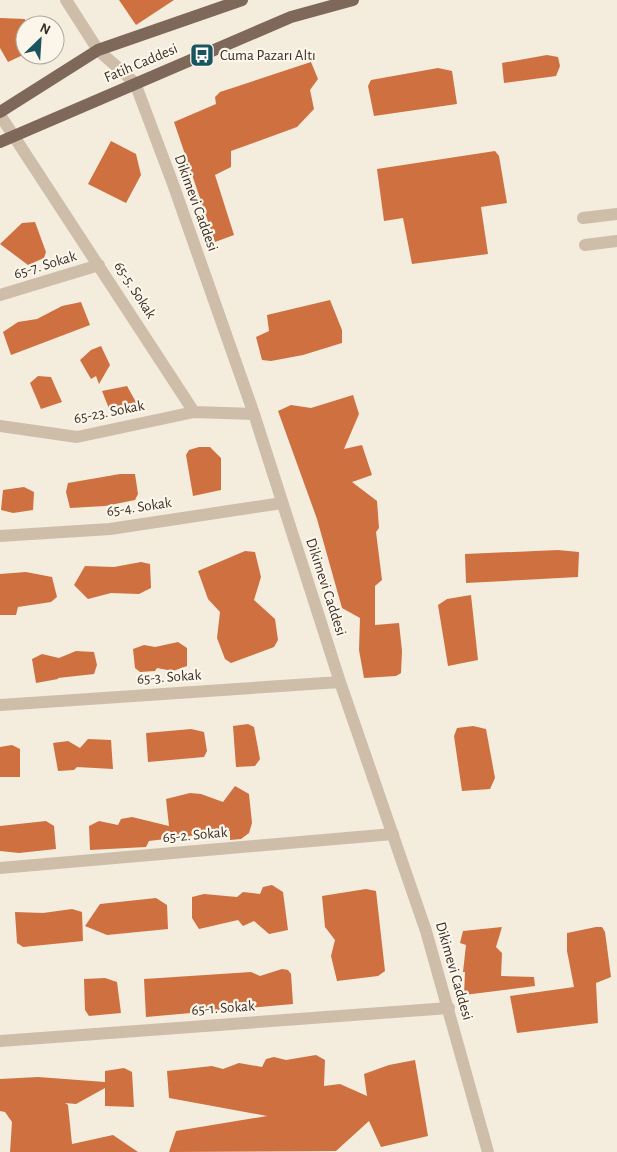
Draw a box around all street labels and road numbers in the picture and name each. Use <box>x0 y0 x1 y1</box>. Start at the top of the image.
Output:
street label: Fatih Caddesi <box>102 41 180 85</box>
street label: Dikimevi Caddesi <box>172 153 220 253</box>
street label: 65-7. Sokak <box>12 248 78 282</box>
street label: 65-5. Sokak <box>111 259 159 321</box>
street label: 65-23. Sokak <box>73 398 146 426</box>
street label: 65-4. Sokak <box>106 495 173 519</box>
street label: Dikimevi Caddesi <box>303 536 349 638</box>
street label: 65-3. Sokak <box>136 667 202 687</box>
street label: 65-2. Sokak <box>162 825 228 845</box>
street label: Dikimevi Caddesi <box>433 920 475 1022</box>
street label: 65-1. Sokak <box>191 998 255 1018</box>

